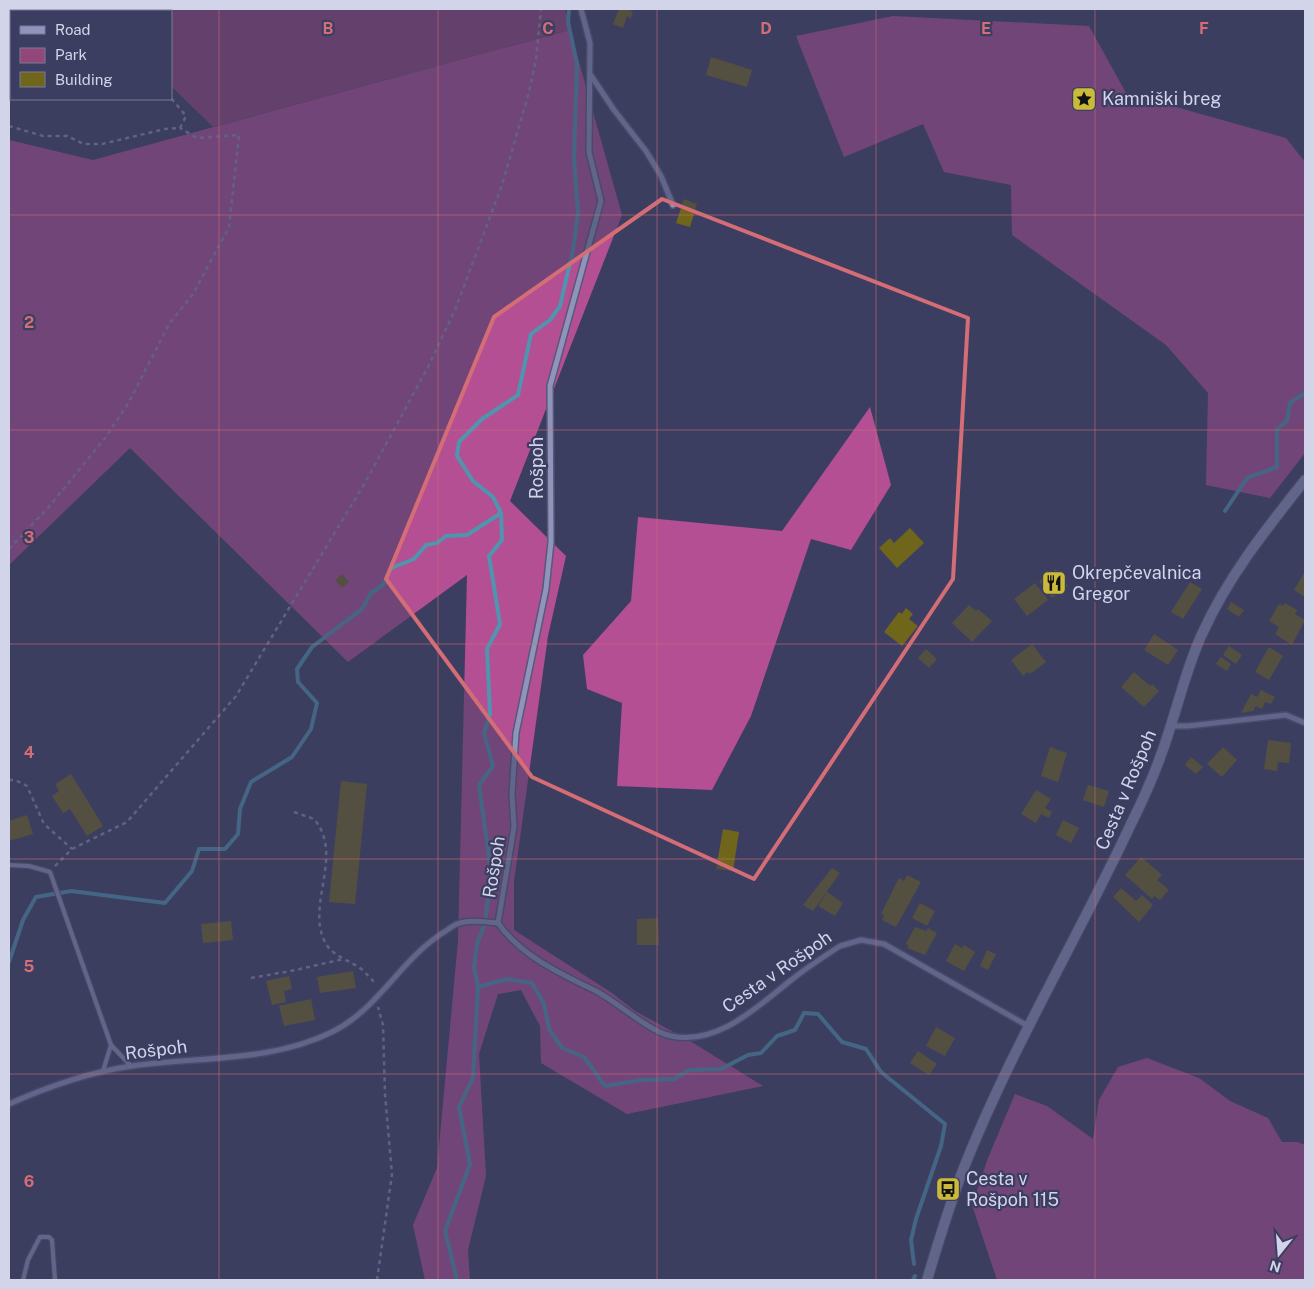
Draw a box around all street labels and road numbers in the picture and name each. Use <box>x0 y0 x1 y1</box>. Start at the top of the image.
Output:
street label: Rošpoh <box>526 437 547 499</box>
street label: Cesta v Rošpoh <box>1091 727 1160 853</box>
street label: Rošpoh <box>478 834 509 899</box>
street label: Cesta v Rošpoh <box>718 926 835 1017</box>
street label: Rošpoh <box>124 1035 188 1064</box>

